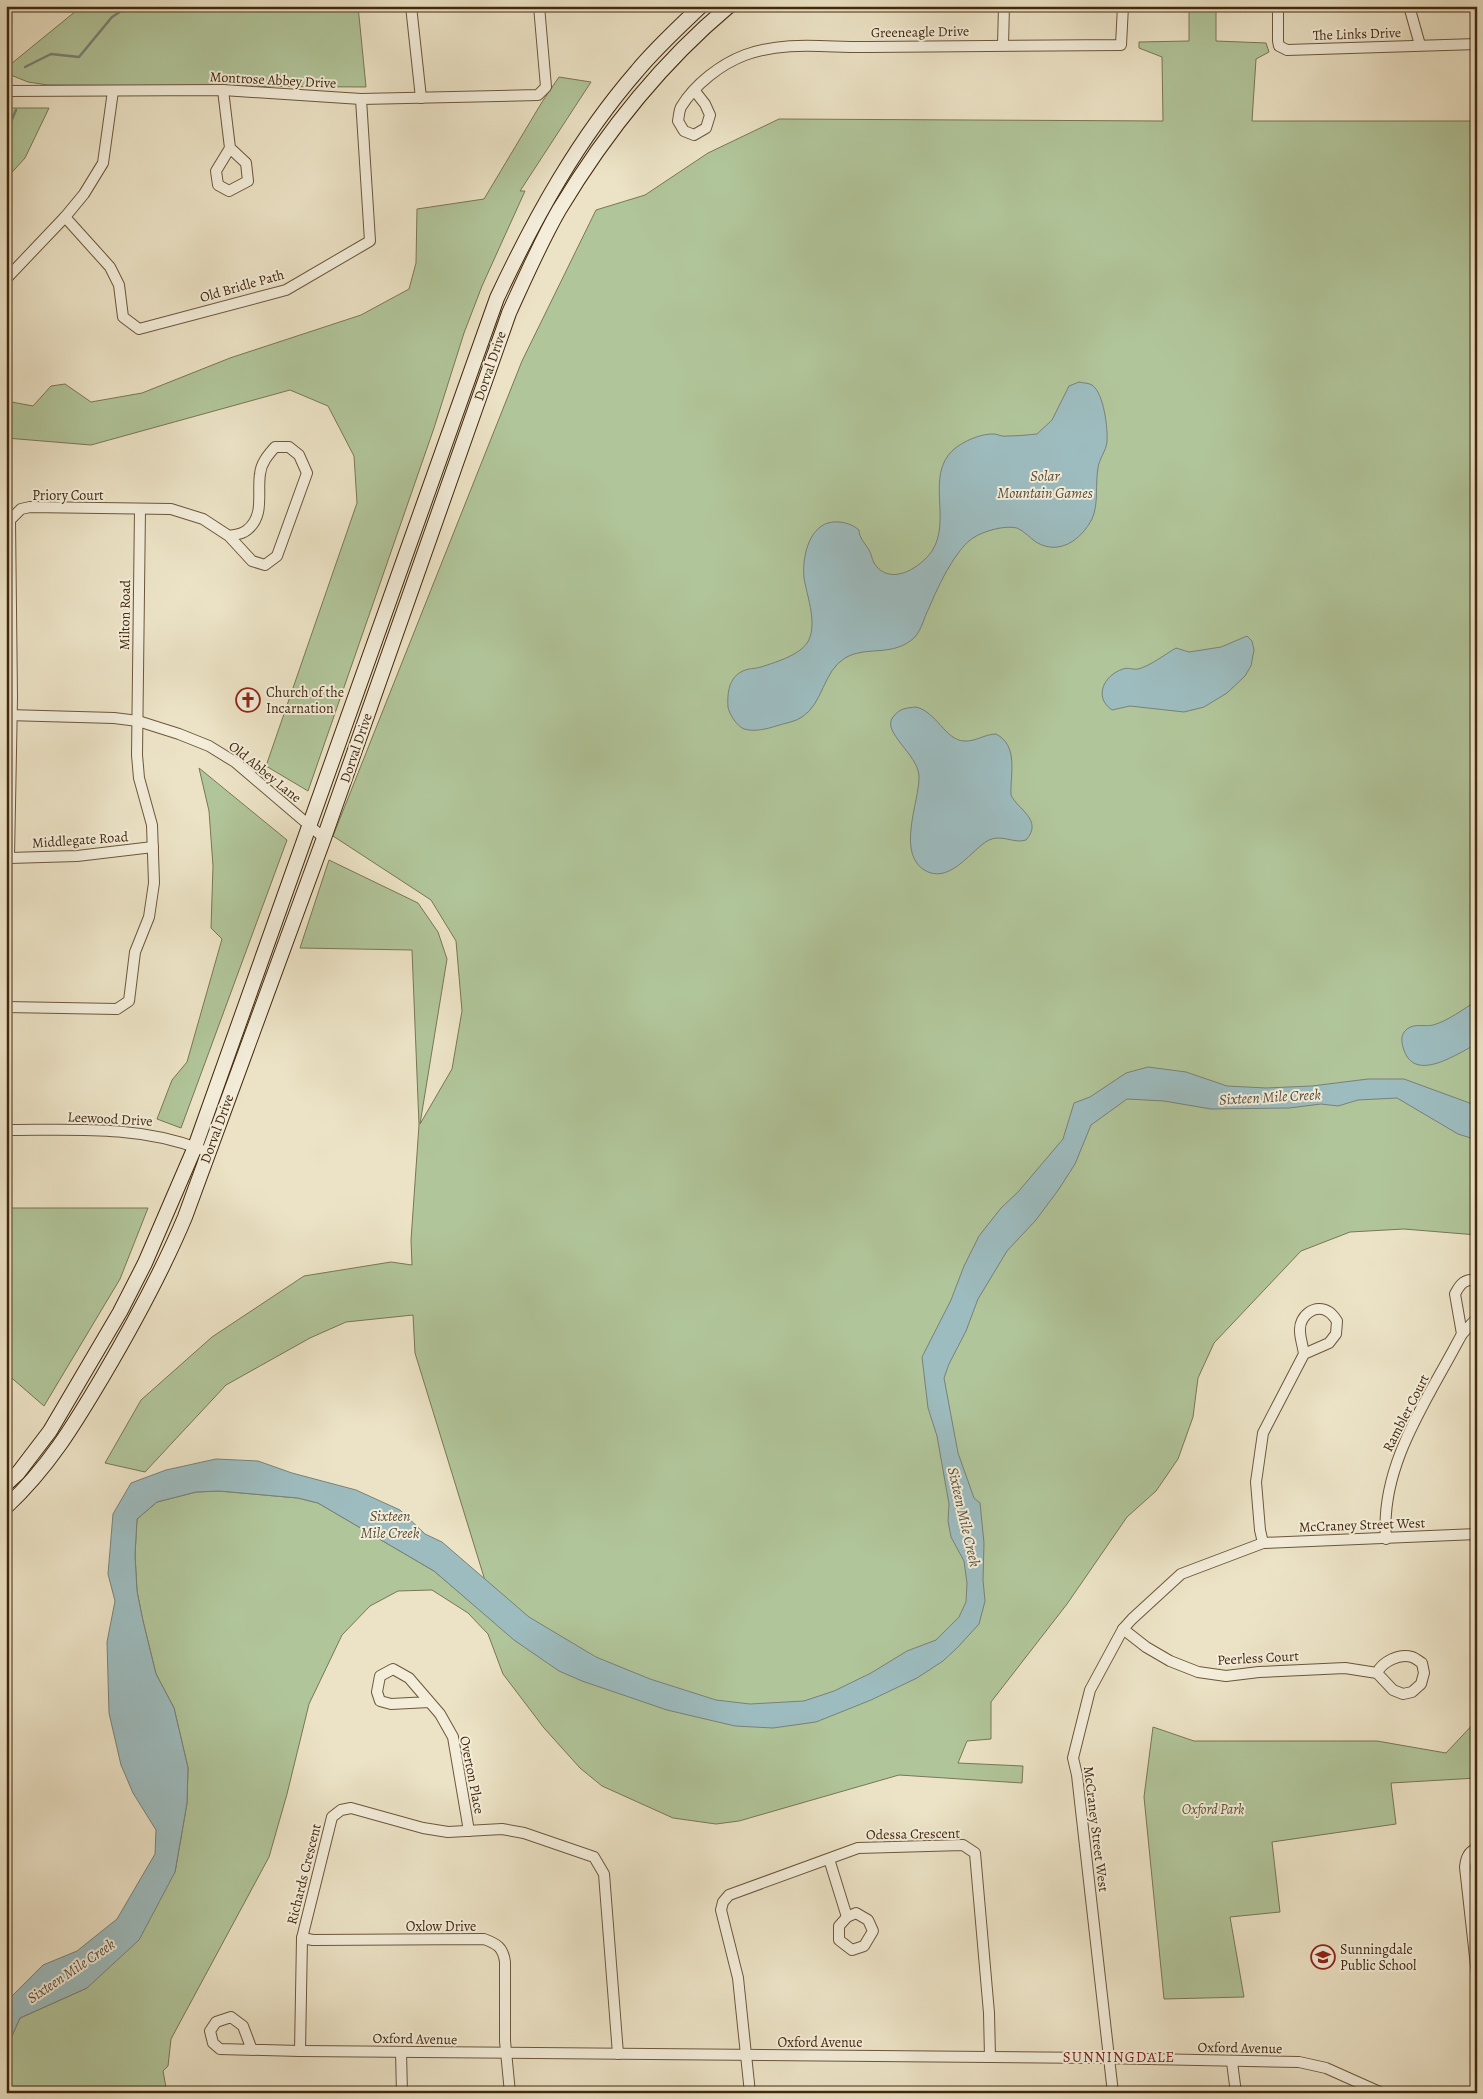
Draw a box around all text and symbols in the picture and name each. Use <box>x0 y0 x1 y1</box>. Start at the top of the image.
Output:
street label: Greeneagle Drive <box>871 22 969 42</box>
street label: The Links Drive <box>1312 23 1402 45</box>
street label: Montrose Abbey Drive <box>209 67 337 93</box>
street label: Old Bridle Path <box>198 265 287 307</box>
street label: Dorval Drive <box>469 329 511 403</box>
water label: Solar Mountain Games <box>997 466 1093 503</box>
street label: Priory Court <box>32 486 104 505</box>
street label: Milton Road <box>115 579 135 650</box>
place label: Church of the Incarnation <box>266 683 344 718</box>
church icon: Church of the Incarnation <box>235 687 261 713</box>
street label: Dorval Drive <box>335 711 377 785</box>
street label: Old Abbey Lane <box>225 737 305 807</box>
street label: Middlegate Road <box>31 827 129 853</box>
water label: Sixteen Mile Creek <box>1218 1084 1322 1110</box>
street label: Dorval Drive <box>196 1092 238 1166</box>
street label: Leewood Drive <box>67 1107 153 1131</box>
street label: Rambler Court <box>1378 1371 1434 1455</box>
water label: Sixteen Mile Creek <box>943 1465 985 1569</box>
water label: Sixteen Mile Creek <box>361 1506 420 1543</box>
street label: McCraney Street West <box>1298 1513 1426 1537</box>
street label: Peerless Court <box>1217 1646 1300 1670</box>
street label: Overton Place <box>455 1734 489 1816</box>
street label: McCraney Street West <box>1079 1765 1113 1893</box>
park label: Oxford Park <box>1182 1800 1244 1819</box>
street label: Richards Crescent <box>282 1821 326 1926</box>
street label: Odessa Crescent <box>866 1824 960 1844</box>
street label: Oxlow Drive <box>406 1917 476 1936</box>
water label: Sixteen Mile Creek <box>23 1934 119 2008</box>
place label: Sunningdale Public School <box>1340 1940 1417 1975</box>
school or university icon: Sunningdale Public School <box>1310 1944 1336 1970</box>
street label: Oxford Avenue <box>372 2029 458 2049</box>
street label: Oxford Avenue <box>778 2033 862 2052</box>
street label: Oxford Avenue <box>1197 2038 1283 2058</box>
district label: SUNNINGDALE <box>1063 2047 1175 2067</box>

